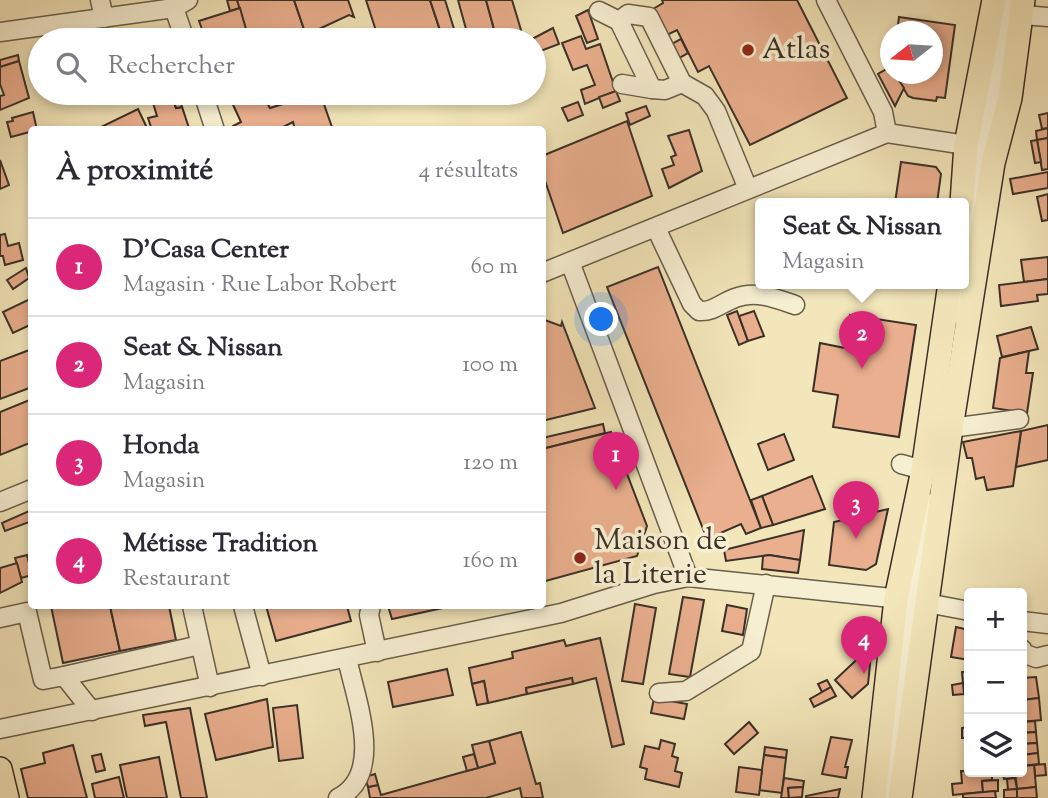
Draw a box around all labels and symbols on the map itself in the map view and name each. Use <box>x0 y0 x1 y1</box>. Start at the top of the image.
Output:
north arrow <box>880 21 943 84</box>
place label: Atlas <box>762 29 830 72</box>
marker: Atlas <box>740 42 756 58</box>
your location <box>584 302 618 336</box>
pin: 2 <box>839 311 885 369</box>
pin: 1 <box>593 432 639 490</box>
pin: 3 <box>833 481 879 539</box>
place label: Maison de la Literie <box>594 520 727 597</box>
marker: Maison de la Literie <box>572 550 588 566</box>
pin: 4 <box>841 616 887 674</box>

